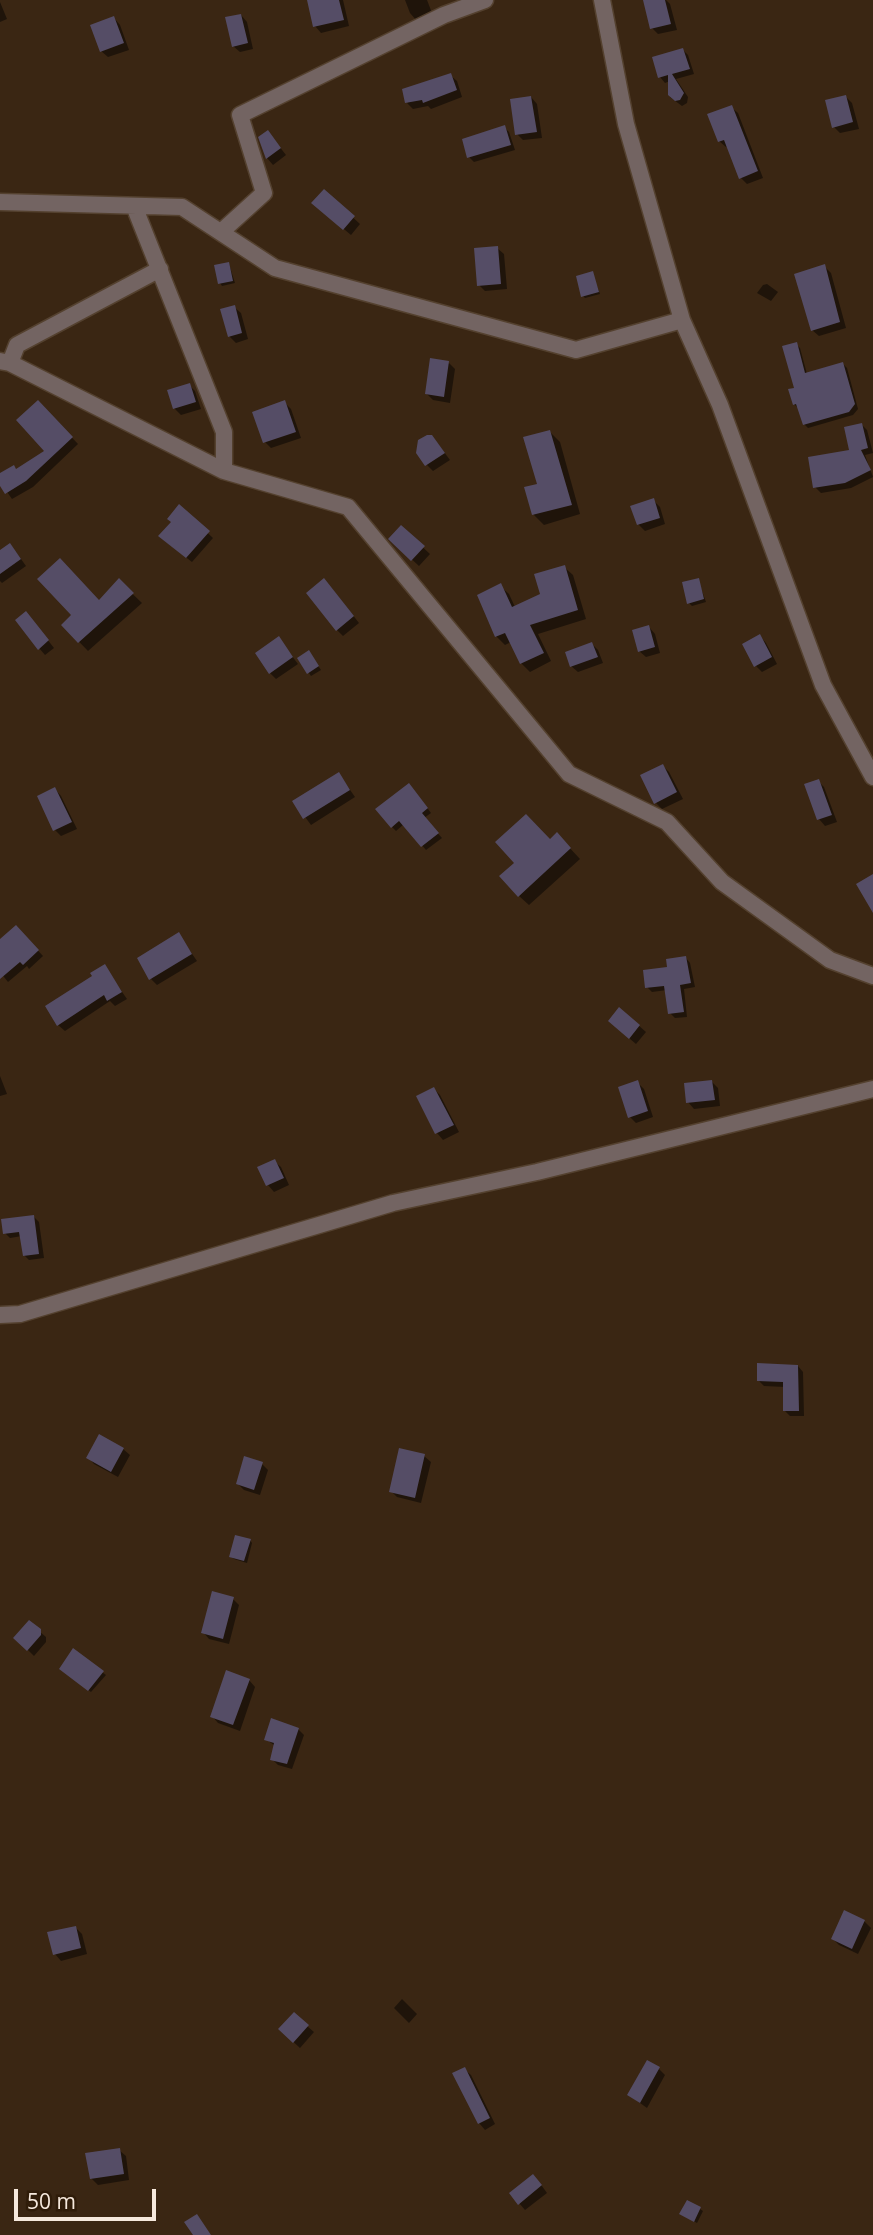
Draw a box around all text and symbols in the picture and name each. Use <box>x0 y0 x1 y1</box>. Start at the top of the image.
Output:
scale bar <box>18 2176 159 2220</box>
text: 50 m <box>27 2187 76 2215</box>

